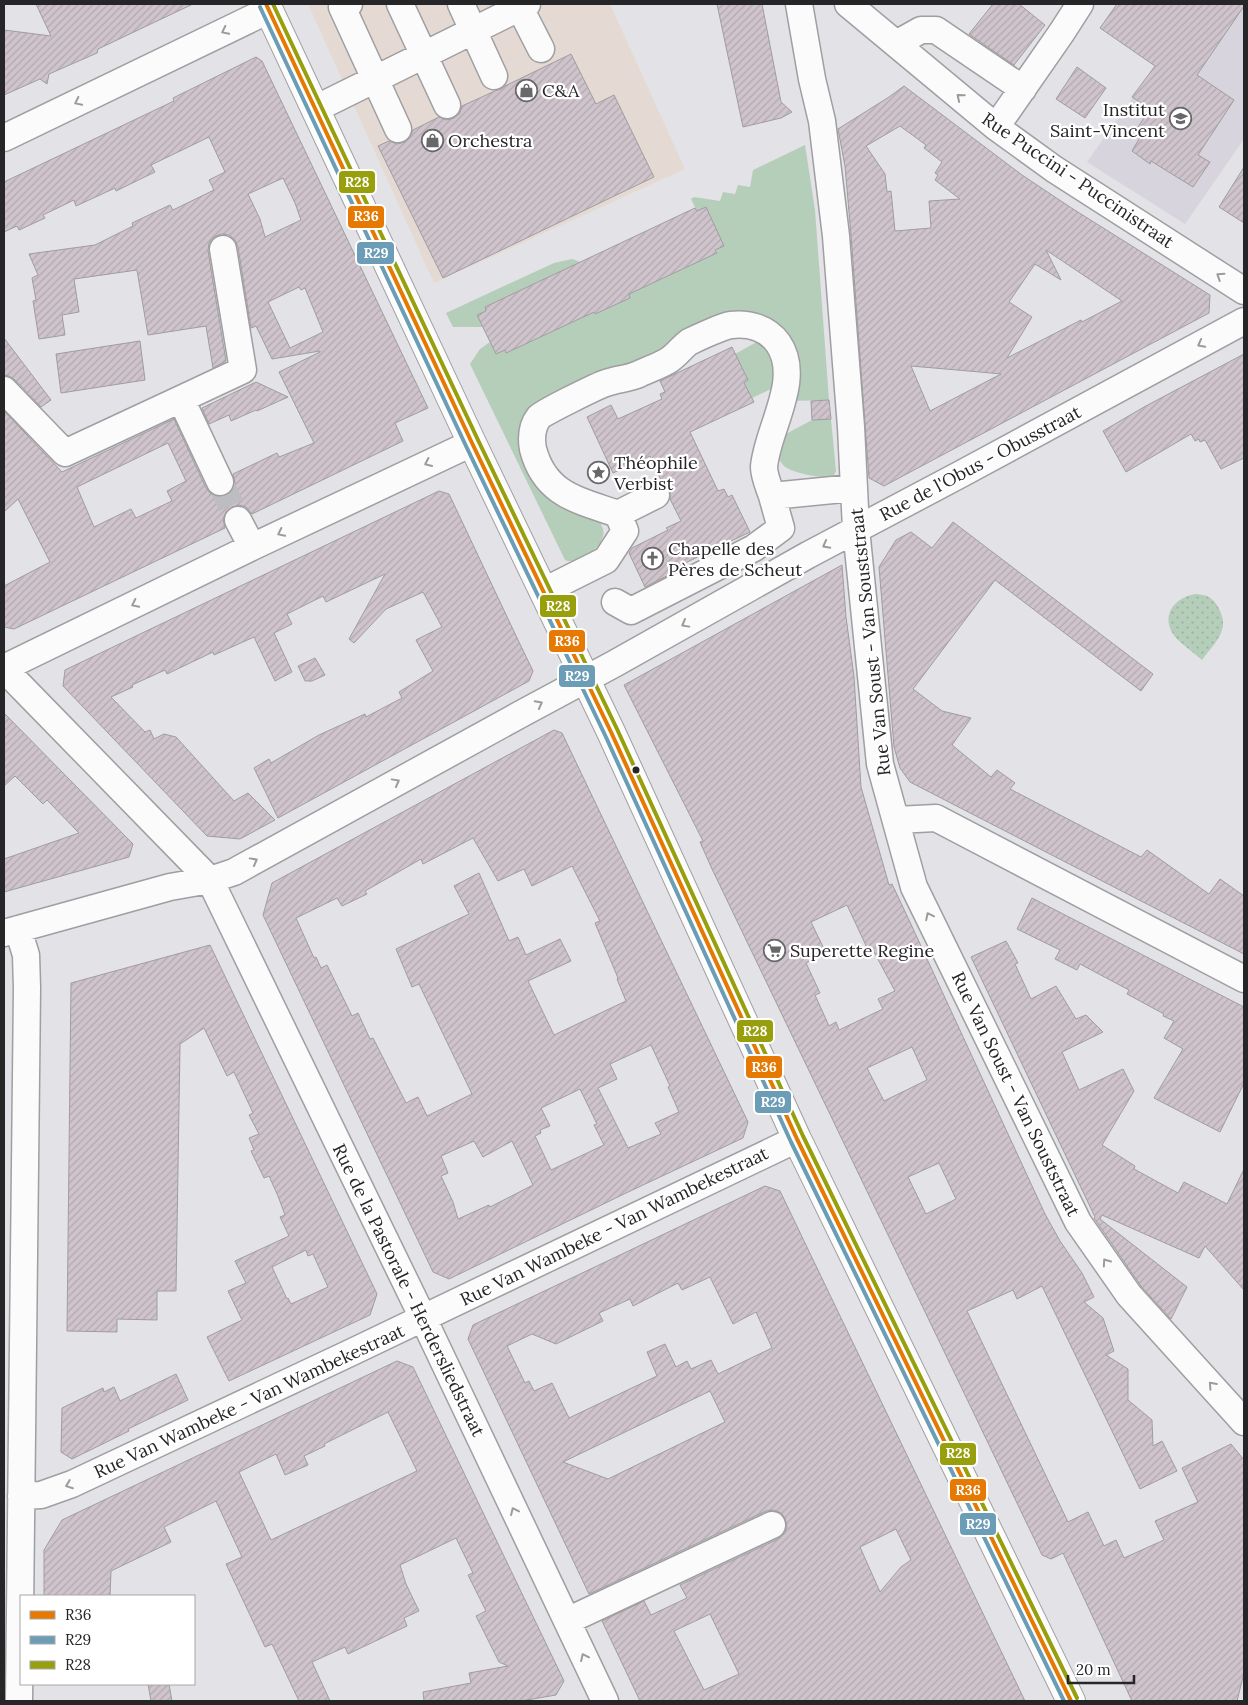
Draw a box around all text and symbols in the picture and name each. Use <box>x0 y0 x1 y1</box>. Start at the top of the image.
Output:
one-way arrow <box>221 25 230 36</box>
shop icon: C&A <box>514 78 538 102</box>
place label: C&A <box>542 79 580 102</box>
one-way arrow <box>956 94 965 103</box>
one-way arrow <box>74 96 83 106</box>
place label: Institut Saint-Vincent <box>1050 98 1165 142</box>
street label: Rue Puccini - Puccinistraat <box>978 107 1178 253</box>
school or university icon: Institut Saint-Vincent <box>1169 107 1193 131</box>
shop icon: Orchestra <box>420 128 444 152</box>
place label: Orchestra <box>448 129 532 152</box>
line badge: R28 <box>338 170 376 194</box>
text: R28 <box>344 173 370 191</box>
line badge: R36 <box>347 205 385 229</box>
text: R36 <box>353 207 379 225</box>
line badge: R29 <box>356 241 395 265</box>
text: R29 <box>363 244 389 262</box>
one-way arrow <box>1216 272 1225 282</box>
one-way arrow <box>1198 338 1207 348</box>
street label: Rue de l'Obus - Obusstraat <box>875 400 1085 526</box>
place label: Théophile Verbist <box>613 451 698 495</box>
one-way arrow <box>424 457 433 468</box>
place icon: Théophile Verbist <box>586 460 610 484</box>
street label: Rue Van Soust - Van Souststraat <box>844 507 896 777</box>
one-way arrow <box>277 527 286 537</box>
place label: Chapelle des Pères de Scheut <box>668 537 802 581</box>
one-way arrow <box>823 538 832 548</box>
church icon: Chapelle des Pères de Scheut <box>640 546 664 570</box>
line badge: R28 <box>539 594 577 618</box>
text: R28 <box>545 597 571 615</box>
one-way arrow <box>131 598 140 608</box>
one-way arrow <box>681 618 690 628</box>
line badge: R36 <box>548 629 586 653</box>
text: R36 <box>554 632 580 650</box>
line badge: R29 <box>558 664 596 688</box>
text: R29 <box>564 667 590 685</box>
one-way arrow <box>534 700 543 710</box>
unlabelled marker <box>631 765 641 775</box>
one-way arrow <box>391 779 400 789</box>
one-way arrow <box>249 857 258 867</box>
one-way arrow <box>924 912 935 921</box>
supermarket icon: Superette Regine <box>762 938 786 962</box>
place label: Superette Regine <box>790 939 935 962</box>
street label: Rue Van Soust - Van Souststraat <box>947 968 1085 1220</box>
line badge: R28 <box>736 1019 774 1043</box>
text: R28 <box>742 1022 768 1040</box>
line badge: R36 <box>745 1055 783 1079</box>
text: R36 <box>751 1058 777 1076</box>
line badge: R29 <box>754 1090 792 1114</box>
text: R29 <box>760 1093 786 1111</box>
street label: Rue de la Pastorale - Herdersliedstraat <box>328 1140 490 1440</box>
street label: Rue Van Wambeke - Van Wambekestraat <box>456 1141 772 1311</box>
one-way arrow <box>1103 1259 1112 1268</box>
street label: Rue Van Wambeke - Van Wambekestraat <box>90 1319 408 1483</box>
one-way arrow <box>1209 1382 1218 1391</box>
line badge: R28 <box>939 1442 977 1466</box>
text: R28 <box>945 1444 971 1462</box>
line badge: R36 <box>949 1478 987 1502</box>
one-way arrow <box>65 1479 73 1489</box>
text: R36 <box>955 1481 981 1499</box>
one-way arrow <box>511 1507 521 1516</box>
line badge: R29 <box>959 1512 997 1536</box>
text: R29 <box>965 1515 991 1533</box>
legend <box>20 1595 195 1685</box>
text: R36 <box>65 1605 91 1624</box>
text: R29 <box>65 1630 91 1649</box>
scale bar <box>1068 1652 1134 1684</box>
one-way arrow <box>580 1653 591 1662</box>
text: R28 <box>65 1655 91 1674</box>
text: 20 m <box>1076 1660 1111 1679</box>

